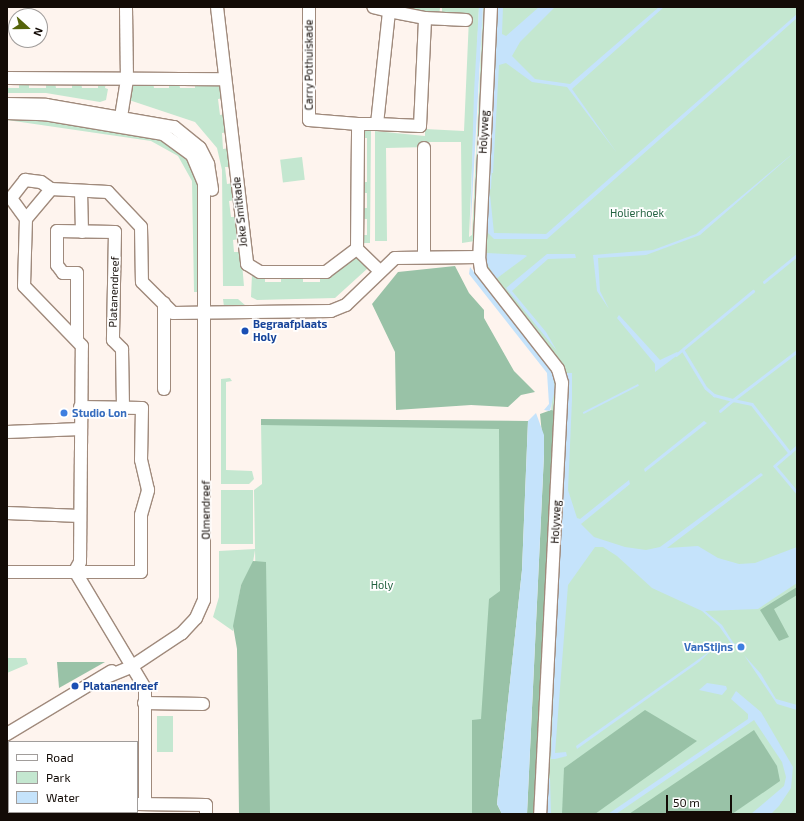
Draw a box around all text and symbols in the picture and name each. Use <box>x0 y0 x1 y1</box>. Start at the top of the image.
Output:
north arrow <box>8 8 48 48</box>
street label: Carry Pothuiskade <box>302 19 316 111</box>
text: N <box>31 26 46 38</box>
street label: Holyweg <box>476 110 492 154</box>
street label: Joke Smitkade <box>230 176 250 248</box>
park label: Holierhoek <box>610 206 664 220</box>
street label: Platanendreef <box>106 256 122 328</box>
place label: Begraafplaats Holy <box>253 318 327 344</box>
marker: Begraafplaats Holy <box>240 326 250 336</box>
place label: Studio Lon <box>72 406 127 420</box>
marker: Studio Lon <box>59 408 69 418</box>
street label: Olmendreef <box>199 480 213 540</box>
street label: Holyweg <box>548 500 564 544</box>
park label: Holy <box>371 578 393 592</box>
place label: VanStijns <box>684 640 733 654</box>
marker: VanStijns <box>736 642 746 652</box>
place label: Platanendreef <box>83 679 158 693</box>
marker: Platanendreef <box>70 681 80 691</box>
legend <box>8 741 138 813</box>
text: Road <box>46 750 74 764</box>
text: Park <box>46 770 71 784</box>
scale bar <box>668 787 734 813</box>
text: Water <box>46 790 80 804</box>
text: 50 m <box>673 795 700 809</box>

